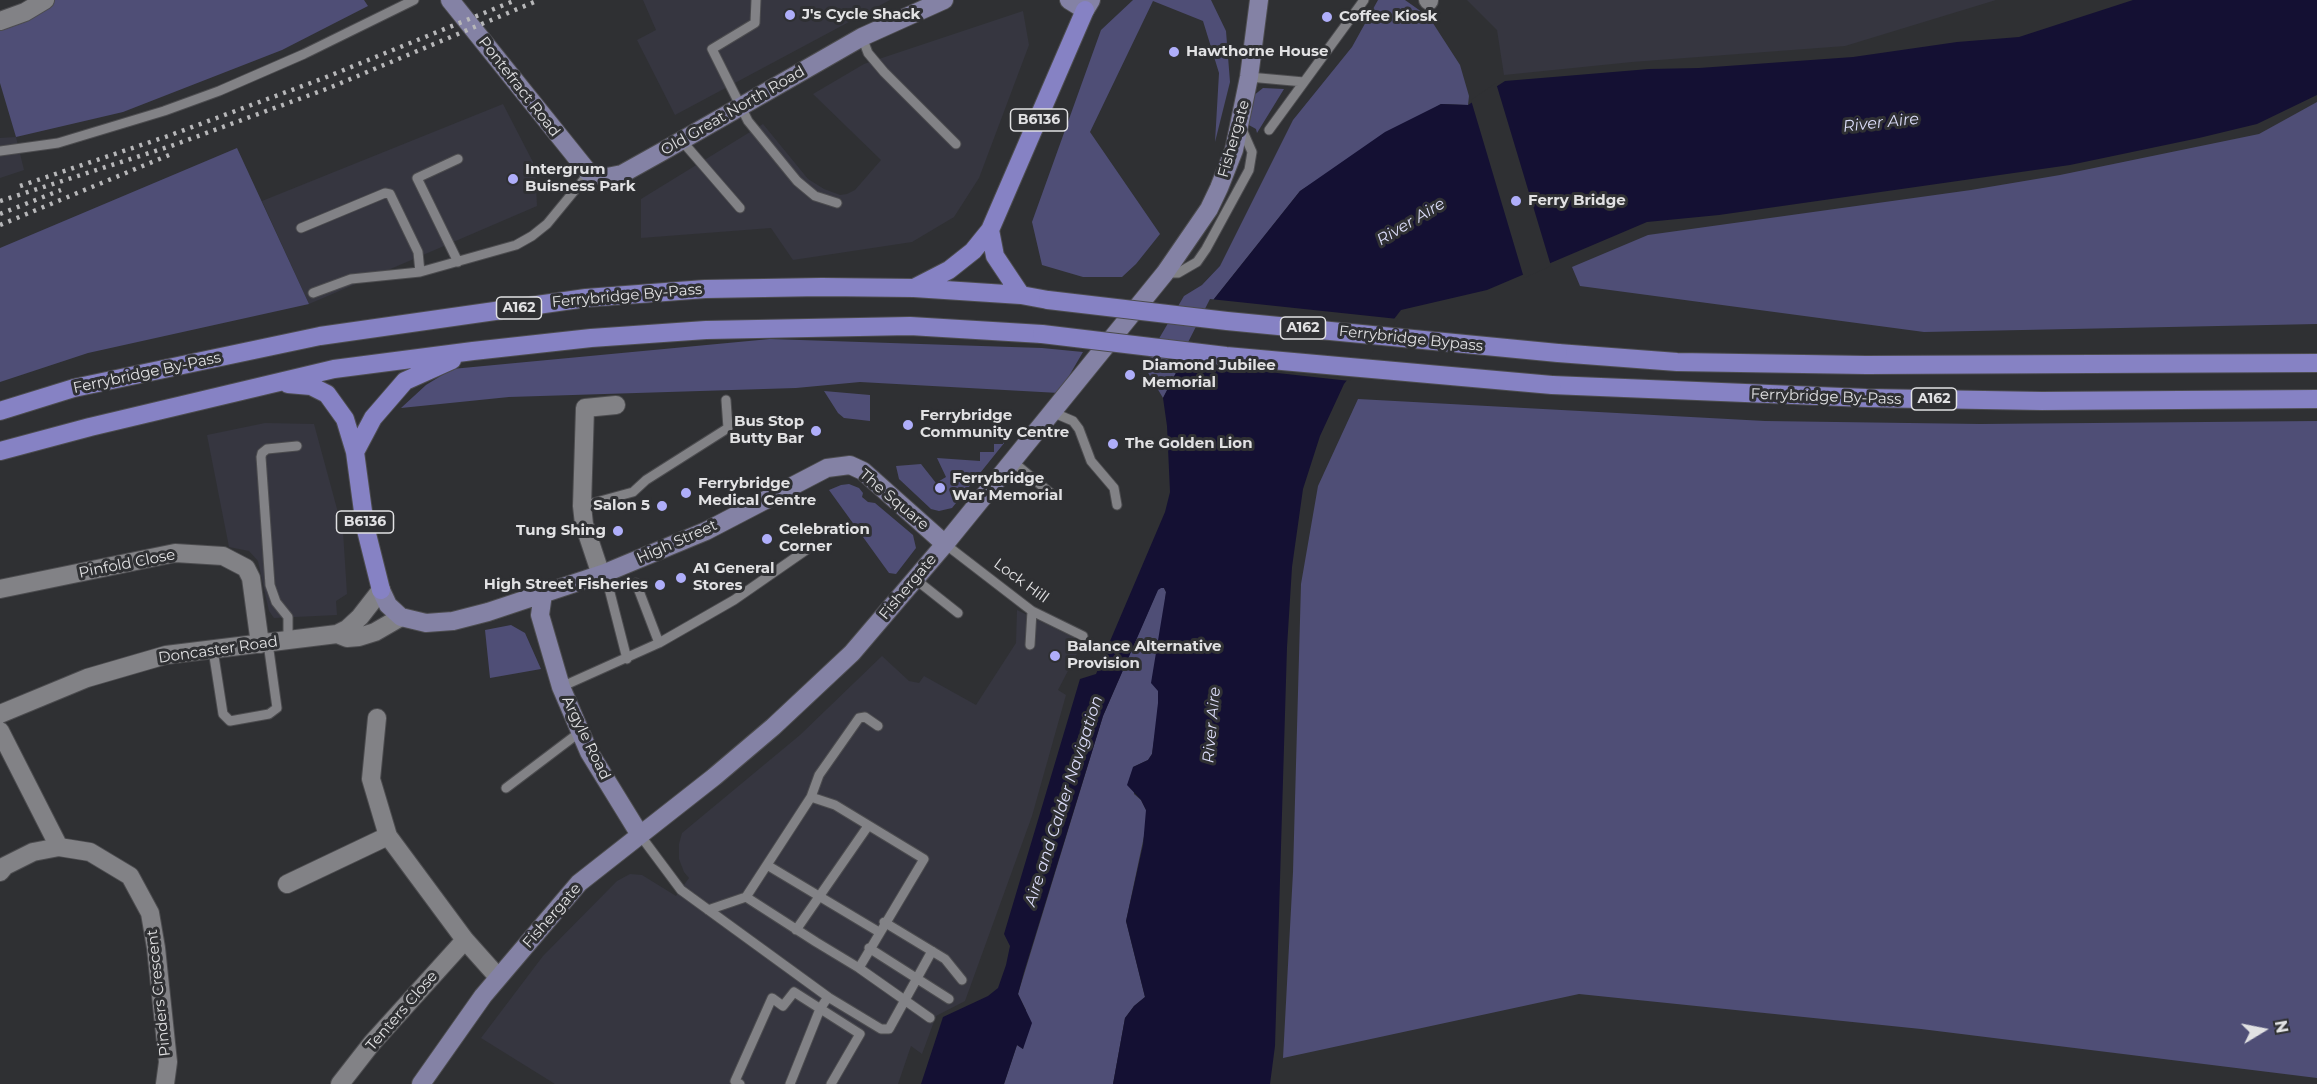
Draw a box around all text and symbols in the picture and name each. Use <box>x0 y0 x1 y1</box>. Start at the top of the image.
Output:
place label: J's Cycle Shack <box>802 6 920 24</box>
marker: J's Cycle Shack <box>783 8 797 22</box>
place label: Coffee Kiosk <box>1339 8 1437 26</box>
marker: Coffee Kiosk <box>1320 10 1334 24</box>
street label: Pontefract Road <box>474 33 564 141</box>
place label: Hawthorne House <box>1186 43 1328 61</box>
marker: Hawthorne House <box>1167 45 1181 59</box>
street label: Old Great North Road <box>658 62 808 160</box>
street label: Fishergate <box>1214 98 1254 180</box>
road number: B6136 <box>1010 109 1068 131</box>
water label: River Aire <box>1842 109 1920 137</box>
place label: Intergrum Buisness Park <box>525 161 636 196</box>
marker: Intergrum Buisness Park <box>506 172 520 186</box>
place label: Ferry Bridge <box>1528 192 1626 210</box>
water label: River Aire <box>1373 194 1449 250</box>
marker: Ferry Bridge <box>1509 194 1523 208</box>
street label: Ferrybridge By-Pass <box>551 280 703 312</box>
road number: A162 <box>496 297 542 319</box>
road number: A162 <box>1280 317 1326 339</box>
street label: Ferrybridge Bypass <box>1338 322 1484 356</box>
street label: Ferrybridge By-Pass <box>71 349 223 397</box>
place label: Diamond Jubilee Memorial <box>1142 357 1276 392</box>
marker: Diamond Jubilee Memorial <box>1123 368 1137 382</box>
street label: Ferrybridge By-Pass <box>1750 385 1902 409</box>
road number: A162 <box>1912 388 1956 410</box>
place label: Ferrybridge Community Centre <box>920 407 1069 442</box>
place label: Bus Stop Butty Bar <box>729 413 804 448</box>
marker: Ferrybridge Community Centre <box>901 418 915 432</box>
marker: Bus Stop Butty Bar <box>809 424 823 438</box>
place label: The Golden Lion <box>1125 435 1253 453</box>
marker: The Golden Lion <box>1106 437 1120 451</box>
street label: The Square <box>856 466 932 534</box>
place label: Ferrybridge War Memorial <box>952 470 1063 505</box>
place label: Ferrybridge Medical Centre <box>698 475 816 510</box>
marker: Ferrybridge War Memorial <box>933 481 947 495</box>
marker: Ferrybridge Medical Centre <box>679 486 693 500</box>
place label: Salon 5 <box>593 497 650 515</box>
marker: Salon 5 <box>655 499 669 513</box>
road number: B6136 <box>336 511 394 533</box>
street label: High Street <box>634 516 720 568</box>
place label: Celebration Corner <box>779 521 870 556</box>
place label: Tung Shing <box>516 522 606 540</box>
marker: Tung Shing <box>611 524 625 538</box>
marker: Celebration Corner <box>760 532 774 546</box>
street label: Pinfold Close <box>77 546 177 582</box>
street label: Fishergate <box>875 551 941 623</box>
street label: Lock Hill <box>990 555 1052 607</box>
place label: A1 General Stores <box>693 560 775 595</box>
marker: A1 General Stores <box>674 571 688 585</box>
place label: High Street Fisheries <box>484 576 648 594</box>
marker: High Street Fisheries <box>653 578 667 592</box>
street label: Doncaster Road <box>157 633 279 667</box>
place label: Balance Alternative Provision <box>1067 638 1221 673</box>
marker: Balance Alternative Provision <box>1048 649 1062 663</box>
water label: River Aire <box>1199 686 1225 764</box>
street label: Argyle Road <box>558 693 614 783</box>
water label: Aire and Calder Navigation <box>1021 693 1107 909</box>
street label: Fishergate <box>519 880 585 952</box>
street label: Pinders Crescent <box>143 928 175 1058</box>
street label: Tenters Close <box>363 968 441 1054</box>
north arrow <box>2233 1000 2293 1060</box>
text: N <box>2271 1019 2292 1035</box>

